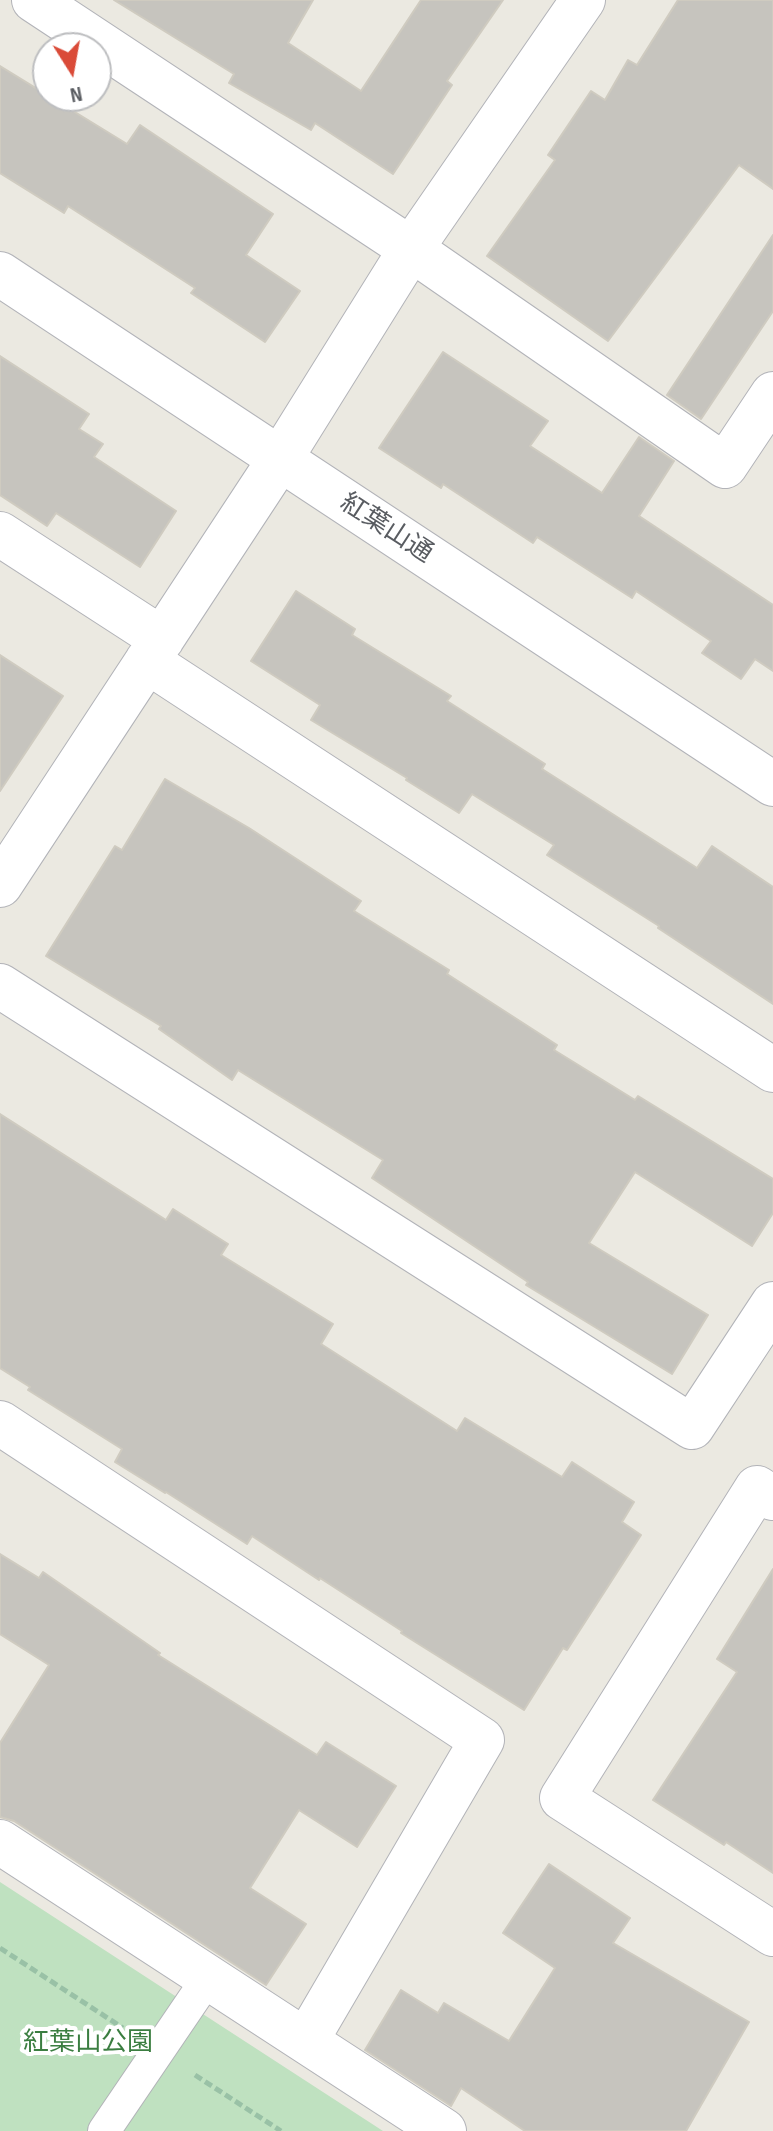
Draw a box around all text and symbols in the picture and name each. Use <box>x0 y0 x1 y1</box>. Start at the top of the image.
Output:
north arrow <box>32 32 112 112</box>
text: N <box>68 80 85 108</box>
street label: 紅葉山通 <box>334 488 438 570</box>
park label: 紅葉山公園 <box>23 2027 153 2059</box>

